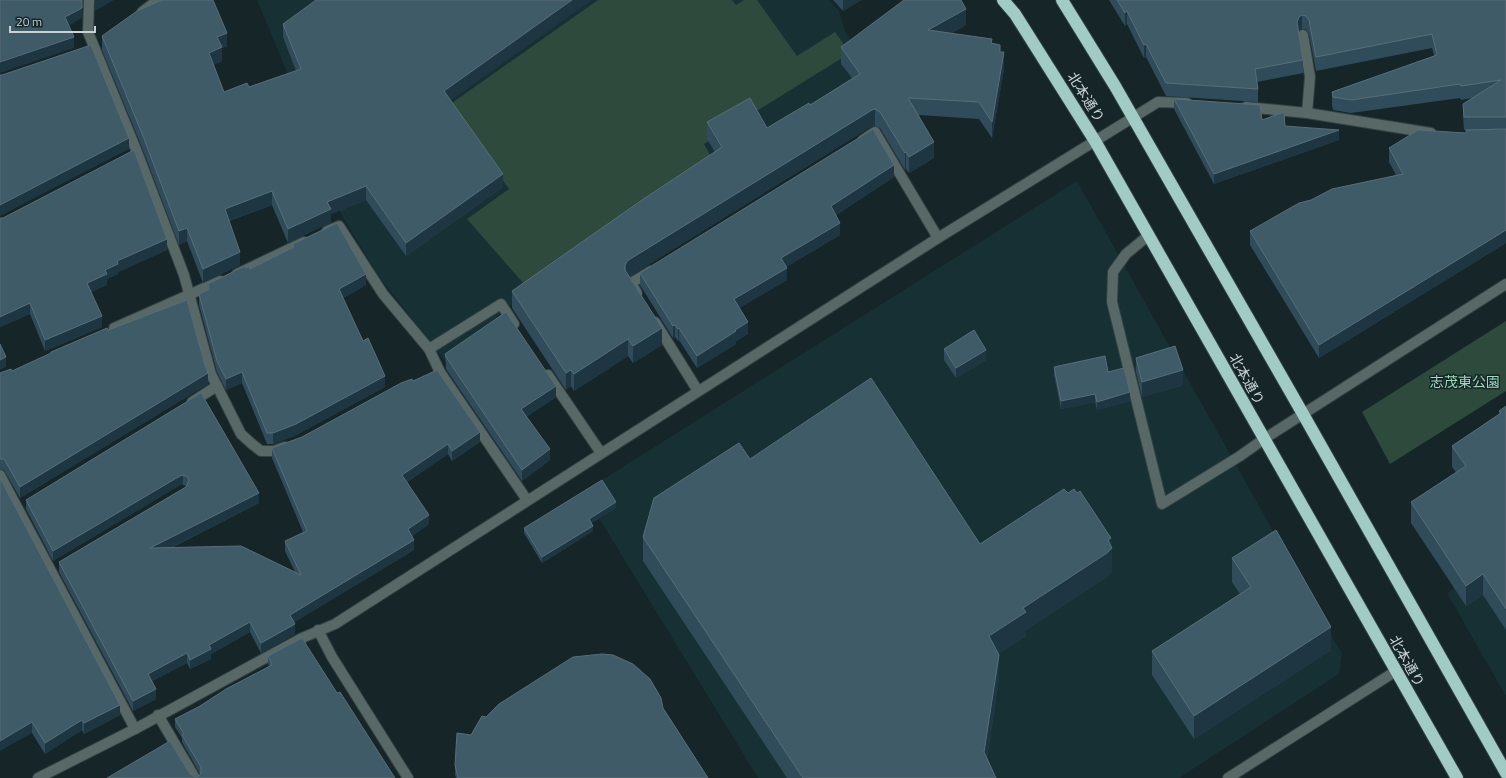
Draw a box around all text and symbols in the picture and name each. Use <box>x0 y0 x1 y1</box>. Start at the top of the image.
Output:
scale bar <box>10 8 95 34</box>
text: 20 m <box>16 12 42 31</box>
street label: 北本通り <box>1063 67 1110 126</box>
street label: 北本通り <box>1225 349 1270 408</box>
park label: 志茂東公園 <box>1430 371 1500 392</box>
street label: 北本通り <box>1385 631 1430 690</box>

